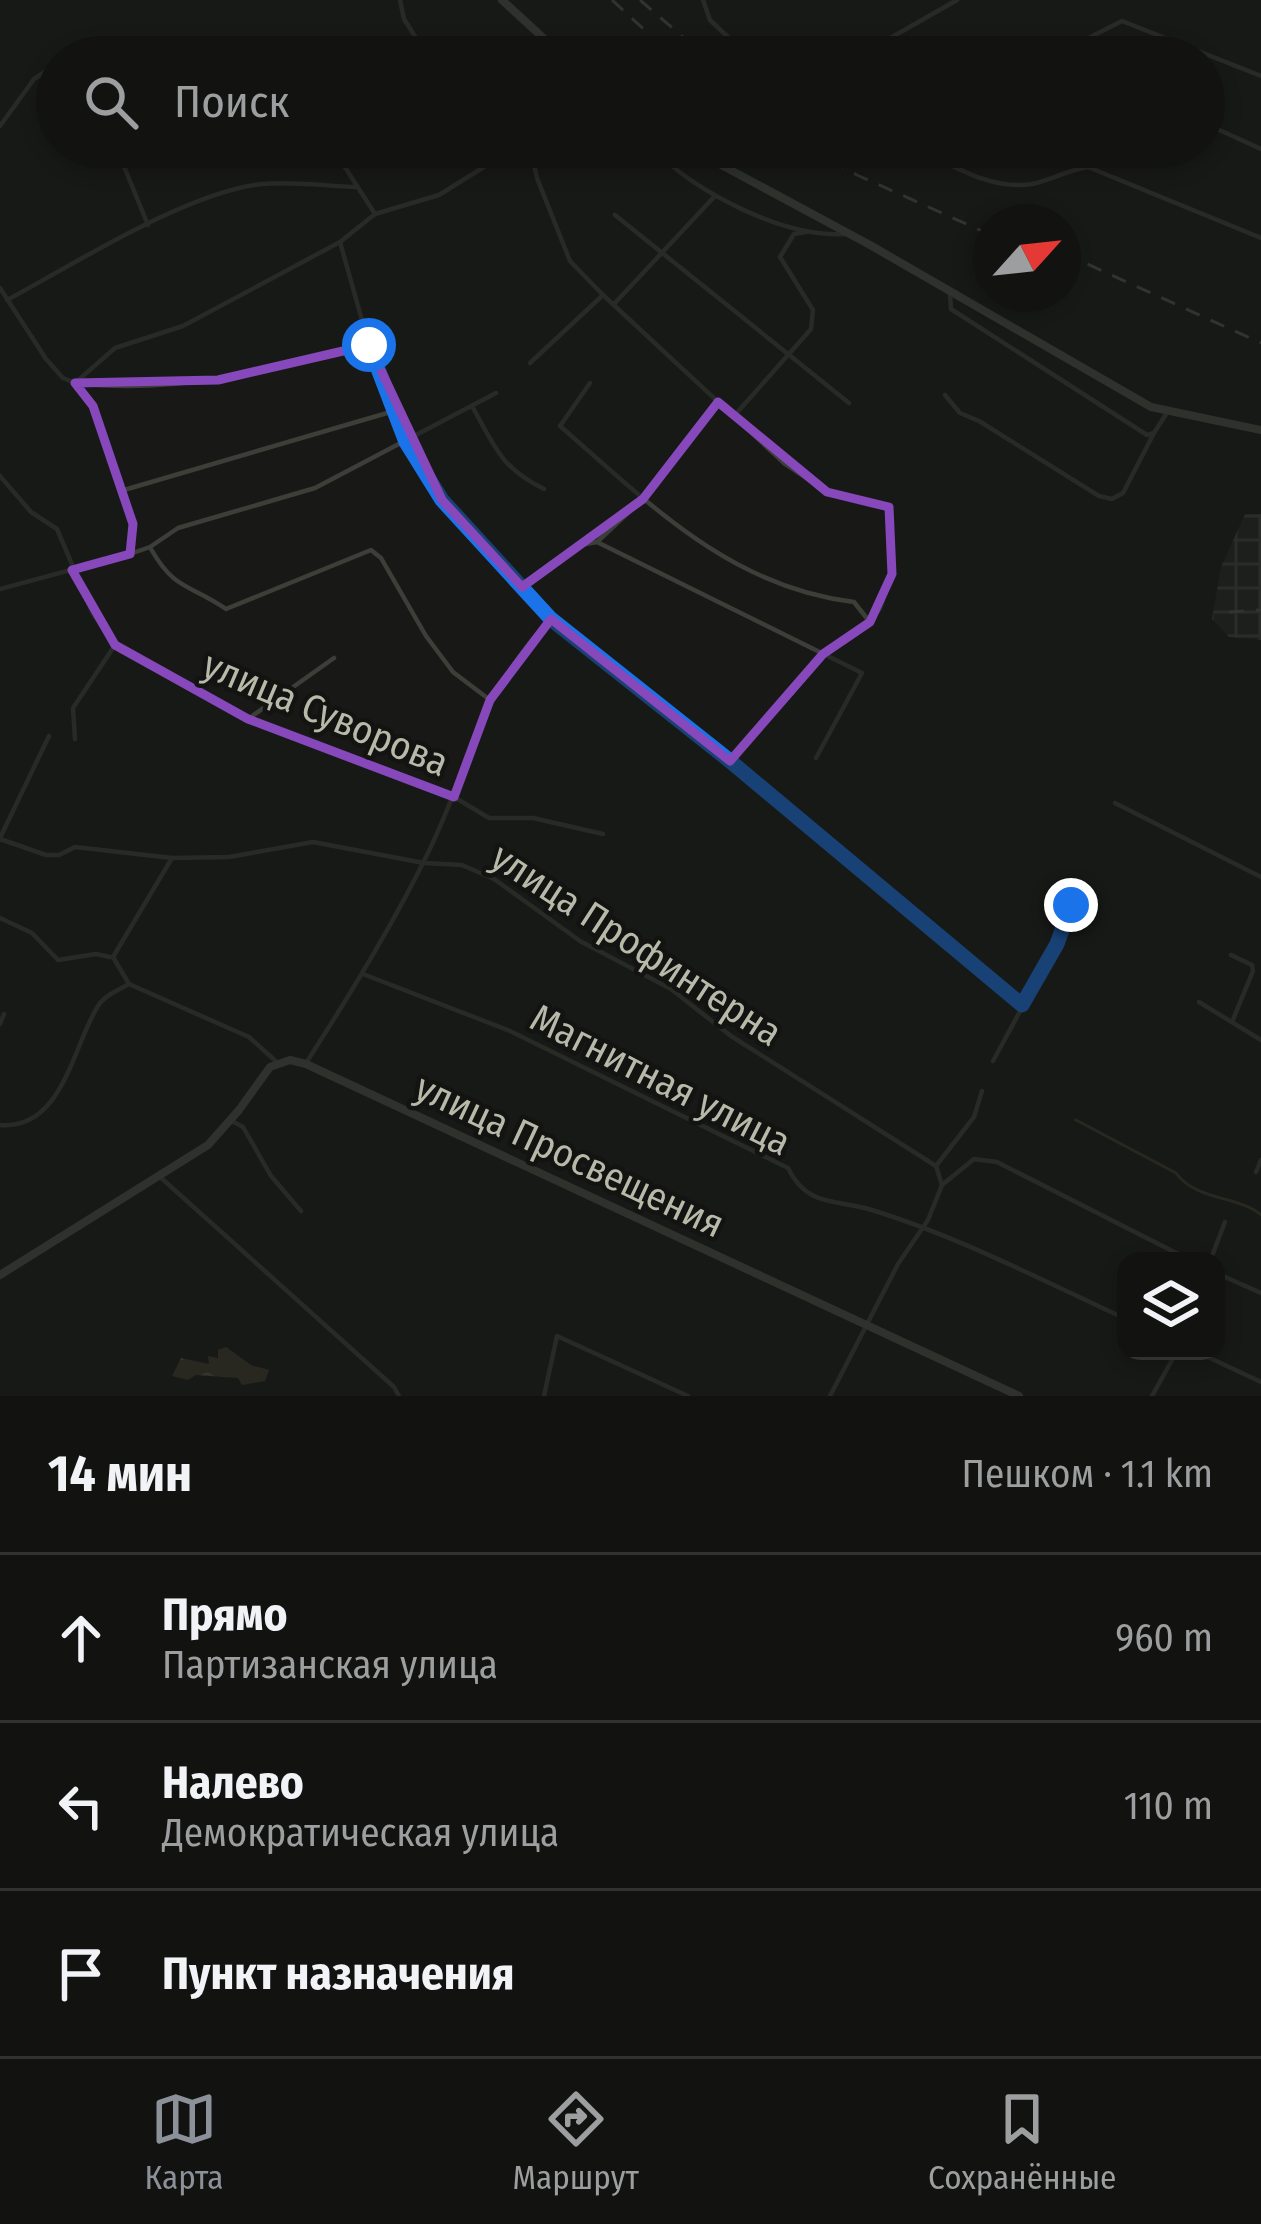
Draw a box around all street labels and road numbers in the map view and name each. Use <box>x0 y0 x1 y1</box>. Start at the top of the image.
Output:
street label: улица Суворова <box>196 642 455 786</box>
street label: улица Профинтерна <box>483 834 790 1056</box>
street label: Магнитная улица <box>523 995 798 1165</box>
street label: улица Просвещения <box>408 1064 731 1248</box>

